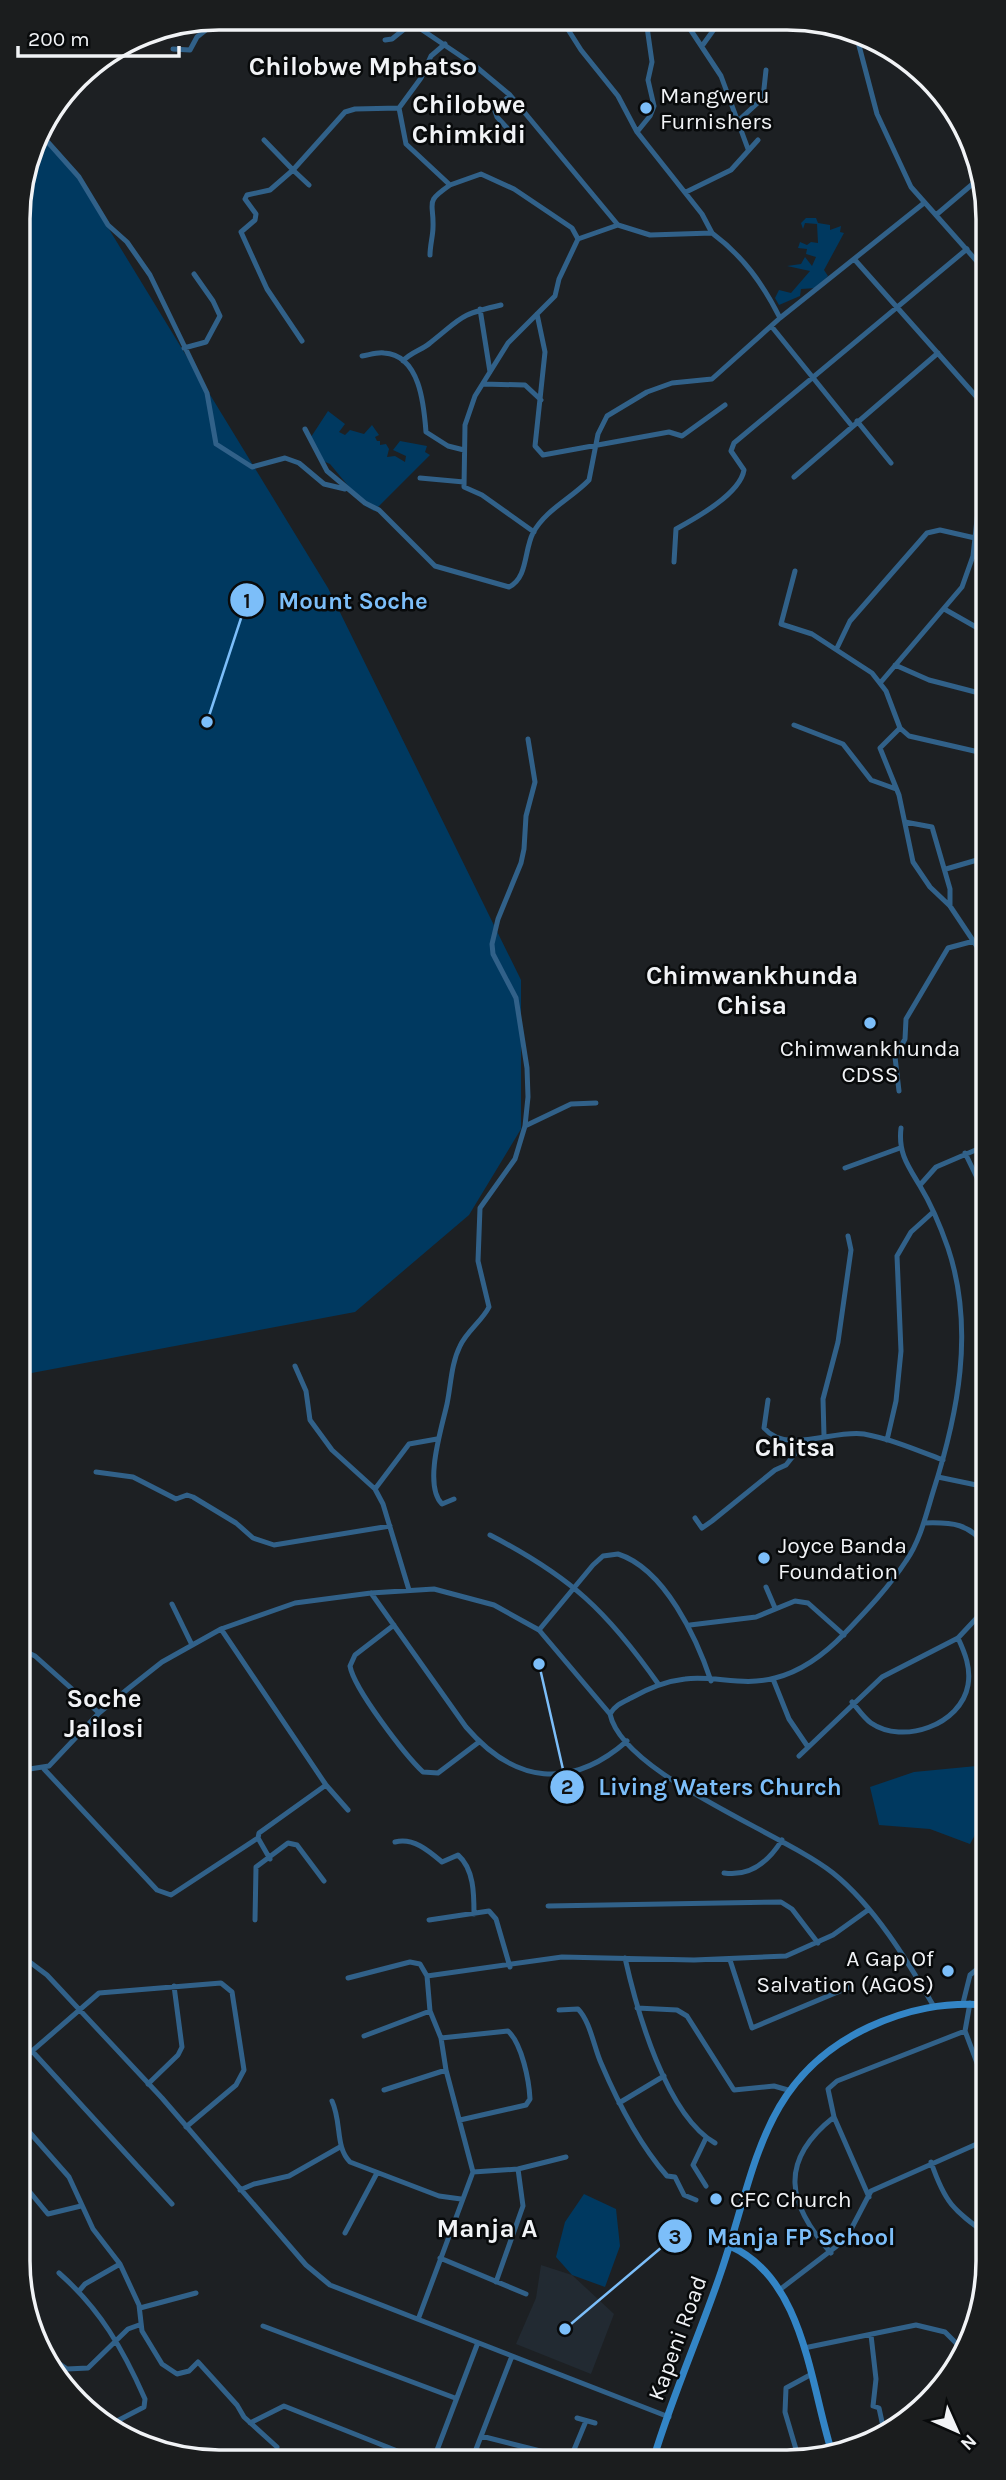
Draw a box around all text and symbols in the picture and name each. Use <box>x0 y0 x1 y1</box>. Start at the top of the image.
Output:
scale bar <box>18 14 178 58</box>
text: 200 m <box>28 27 90 51</box>
district label: Chilobwe Mphatso <box>249 51 477 82</box>
place label: Mangweru Furnishers <box>660 82 773 135</box>
district label: Chilobwe Chimkidi <box>412 89 526 150</box>
marker: Mangweru Furnishers <box>638 100 654 116</box>
callout: Mount Soche <box>229 578 441 623</box>
text: Mount Soche <box>278 587 428 615</box>
text: 1 <box>243 589 251 613</box>
district label: Chimwankhunda Chisa <box>646 960 858 1021</box>
marker: Chimwankhunda CDSS <box>862 1015 878 1031</box>
place label: Chimwankhunda CDSS <box>780 1035 960 1088</box>
district label: Chitsa <box>755 1432 835 1463</box>
place label: Joyce Banda Foundation <box>778 1532 907 1585</box>
marker: Joyce Banda Foundation <box>756 1550 772 1566</box>
district label: Soche Jailosi <box>64 1683 144 1744</box>
callout: Living Waters Church <box>549 1764 856 1809</box>
text: Living Waters Church <box>598 1773 842 1801</box>
text: 2 <box>561 1775 573 1799</box>
place label: A Gap Of Salvation (AGOS) <box>756 1945 934 1998</box>
marker: A Gap Of Salvation (AGOS) <box>940 1963 956 1979</box>
place label: CFC Church <box>730 2186 852 2213</box>
marker: CFC Church <box>708 2191 724 2207</box>
district label: Manja A <box>437 2213 537 2244</box>
callout: Manja FP School <box>658 2214 909 2259</box>
text: Manja FP School <box>707 2223 895 2251</box>
text: 3 <box>668 2225 682 2249</box>
street label: Kapeni Road <box>642 2272 713 2404</box>
north arrow <box>922 2396 992 2466</box>
text: N <box>956 2430 981 2455</box>

